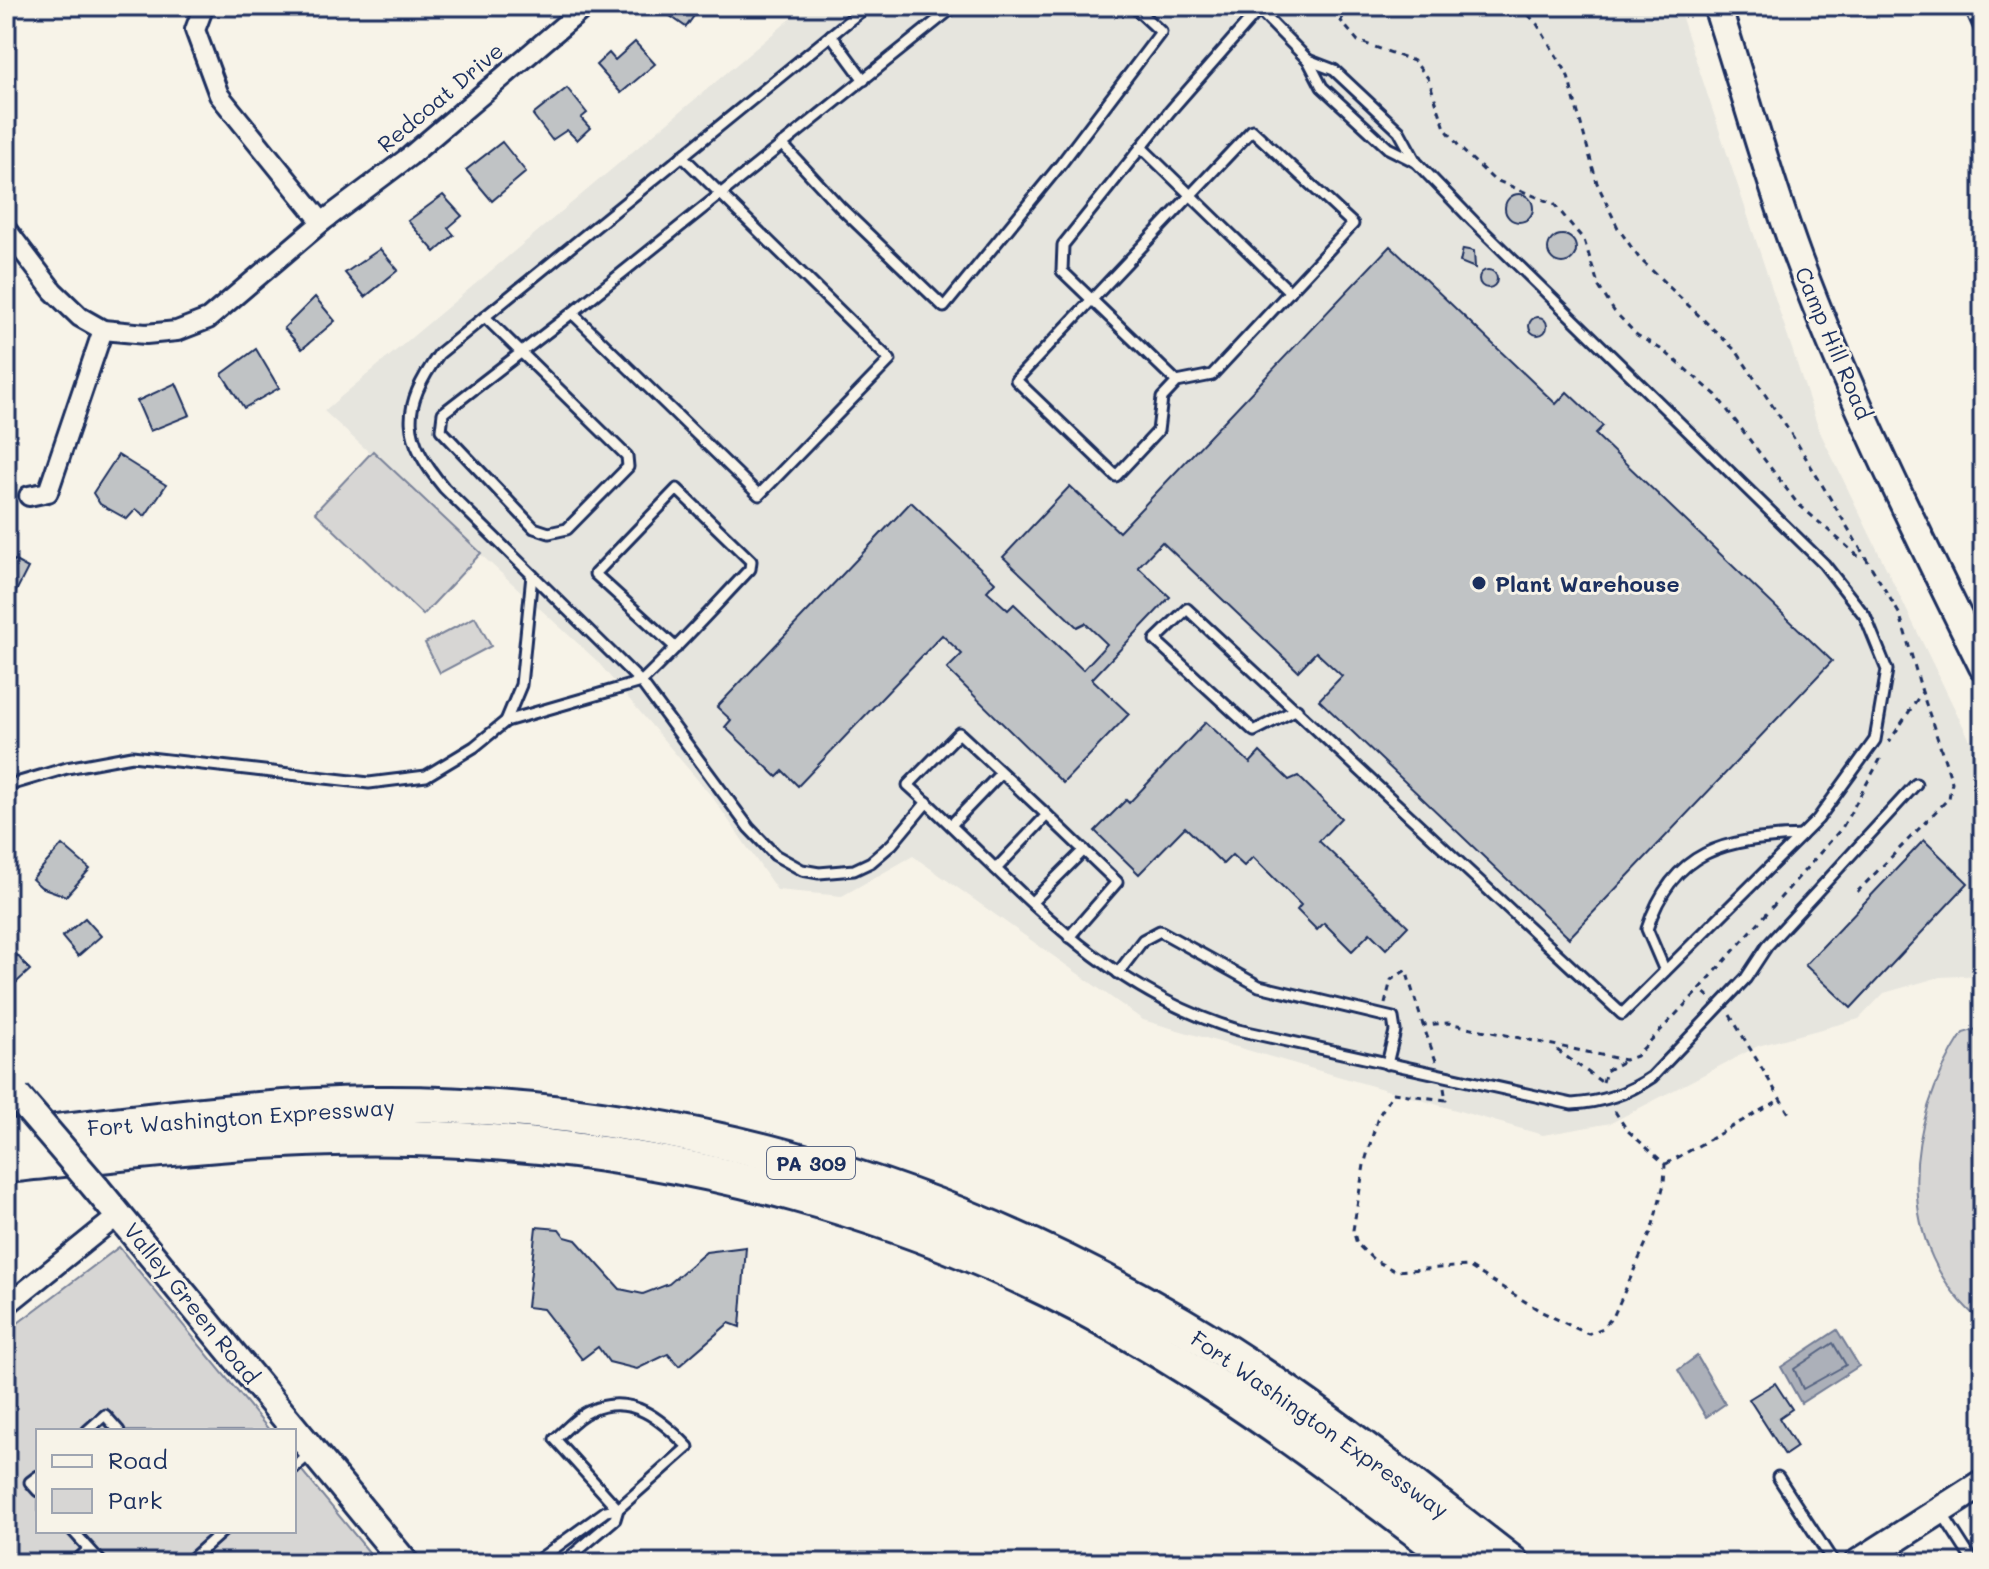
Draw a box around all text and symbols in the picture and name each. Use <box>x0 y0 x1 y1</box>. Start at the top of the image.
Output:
street label: Redcoat Drive <box>371 36 509 158</box>
street label: Camp Hill Road <box>1789 262 1879 424</box>
place label: Plant Warehouse <box>1495 569 1680 598</box>
marker: Plant Warehouse <box>1470 574 1488 592</box>
street label: Fort Washington Expressway <box>86 1092 396 1142</box>
road number: PA 309 <box>767 1147 855 1179</box>
street label: Valley Green Road <box>118 1216 266 1390</box>
street label: Fort Washington Expressway <box>1185 1324 1455 1524</box>
legend <box>36 1429 296 1533</box>
text: Road <box>108 1444 168 1475</box>
text: Park <box>108 1484 162 1515</box>

